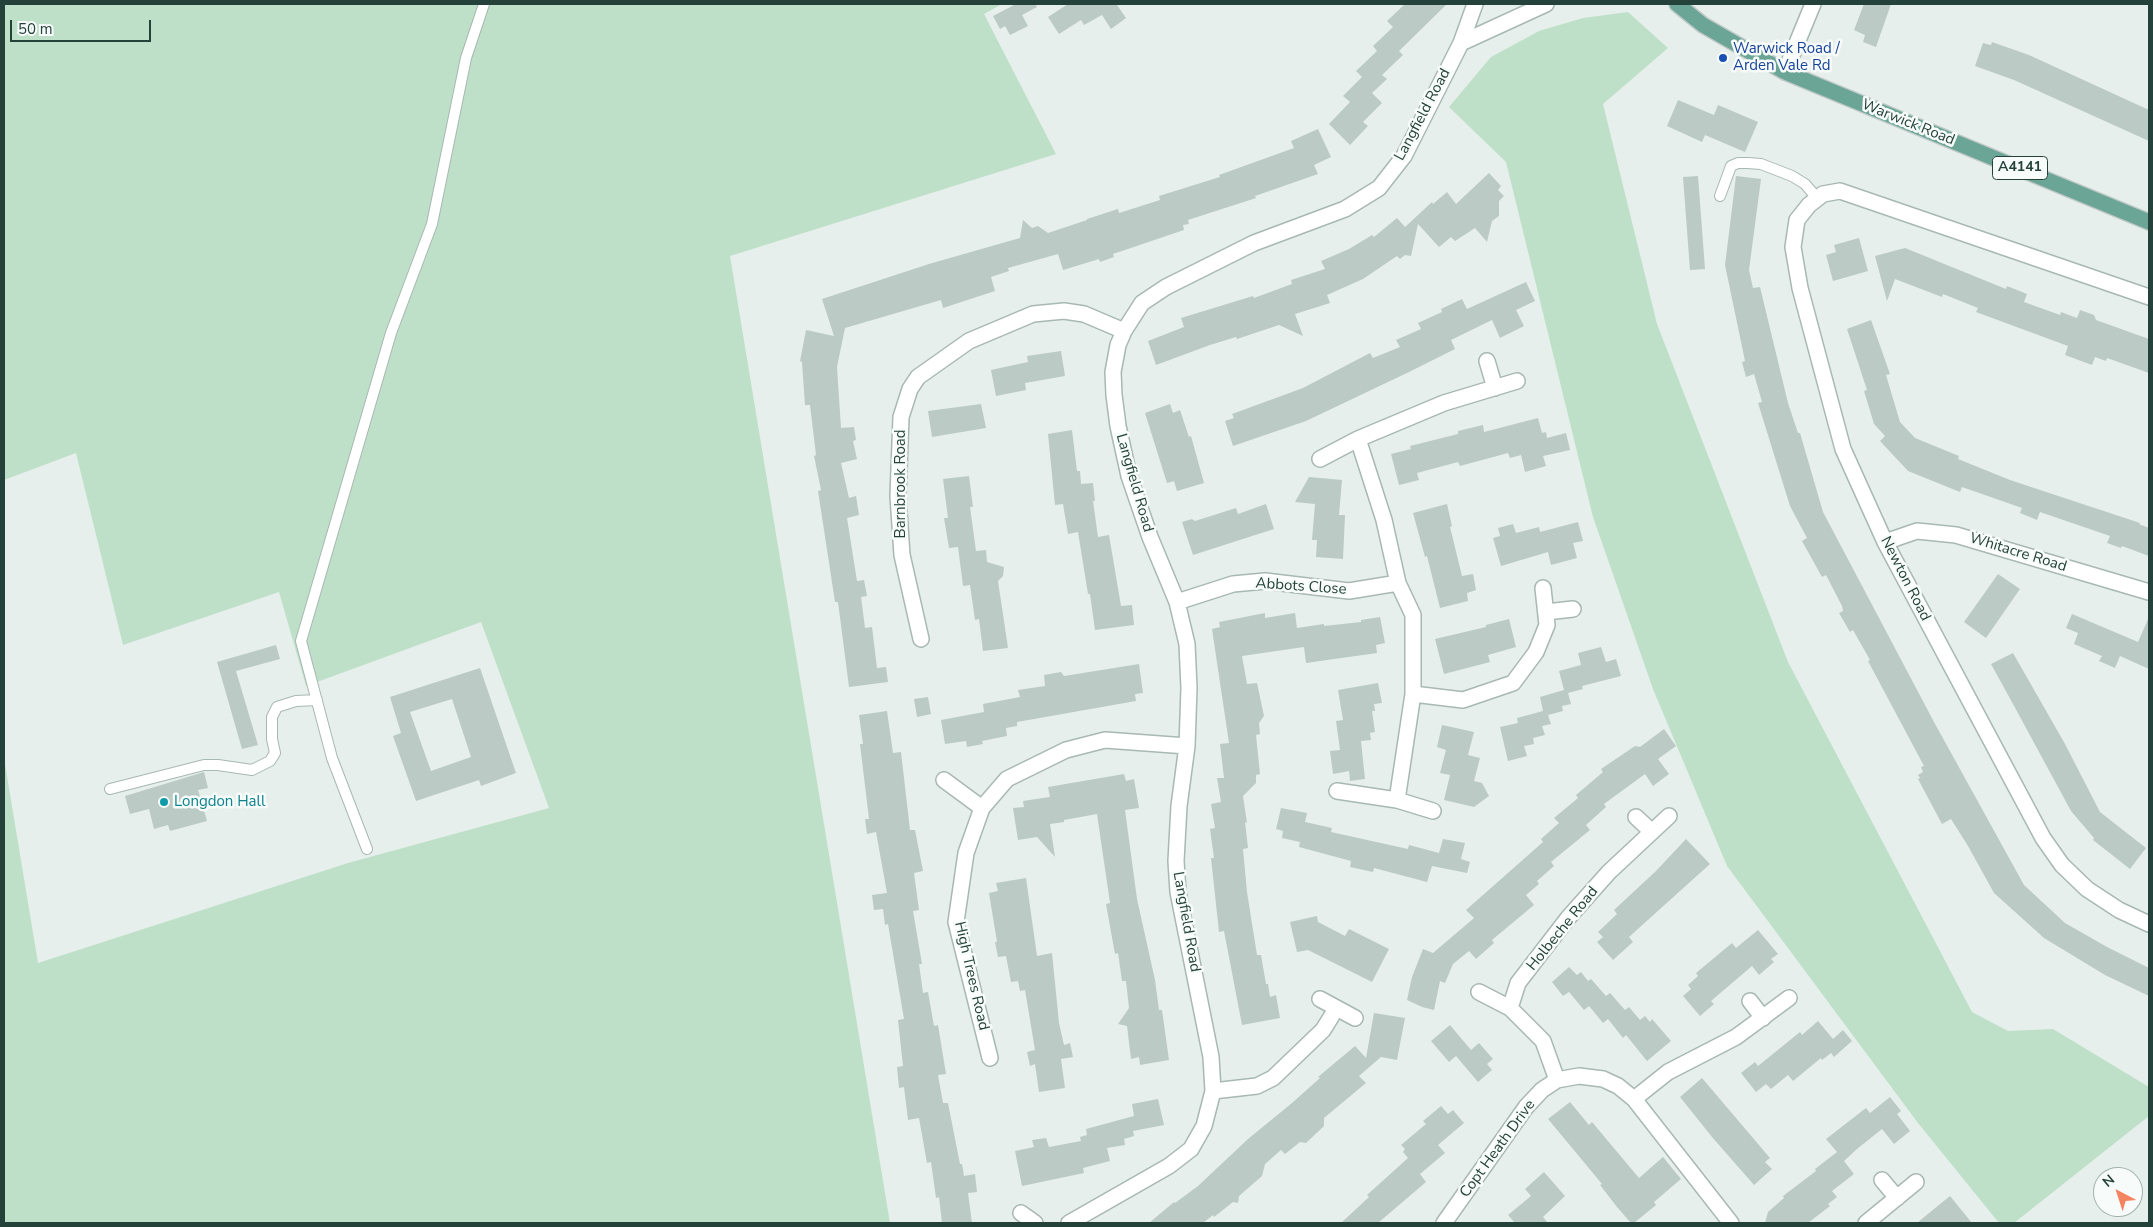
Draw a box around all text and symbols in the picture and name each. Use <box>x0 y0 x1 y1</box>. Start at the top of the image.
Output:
scale bar <box>12 10 154 42</box>
text: 50 m <box>18 19 53 39</box>
place label: Warwick Road / Arden Vale Rd <box>1733 40 1840 75</box>
marker: Warwick Road / Arden Vale Rd <box>1717 52 1729 64</box>
street label: Langfield Road <box>1391 66 1455 164</box>
street label: Warwick Road <box>1859 96 1957 150</box>
road number: A4141 <box>1992 156 2048 180</box>
street label: Barnbrook Road <box>892 430 910 538</box>
street label: Langfield Road <box>1111 432 1157 534</box>
street label: Whitacre Road <box>1967 530 2069 576</box>
street label: Newton Road <box>1876 534 1934 624</box>
street label: Abbots Close <box>1255 575 1347 599</box>
place label: Longdon Hall <box>174 793 265 811</box>
marker: Longdon Hall <box>158 796 170 808</box>
street label: Langfield Road <box>1168 870 1204 974</box>
street label: Holbeche Road <box>1524 883 1602 975</box>
street label: High Trees Road <box>950 920 992 1032</box>
street label: Copt Heath Drive <box>1457 1097 1539 1201</box>
north arrow <box>2093 1167 2143 1217</box>
text: N <box>2099 1170 2119 1192</box>

